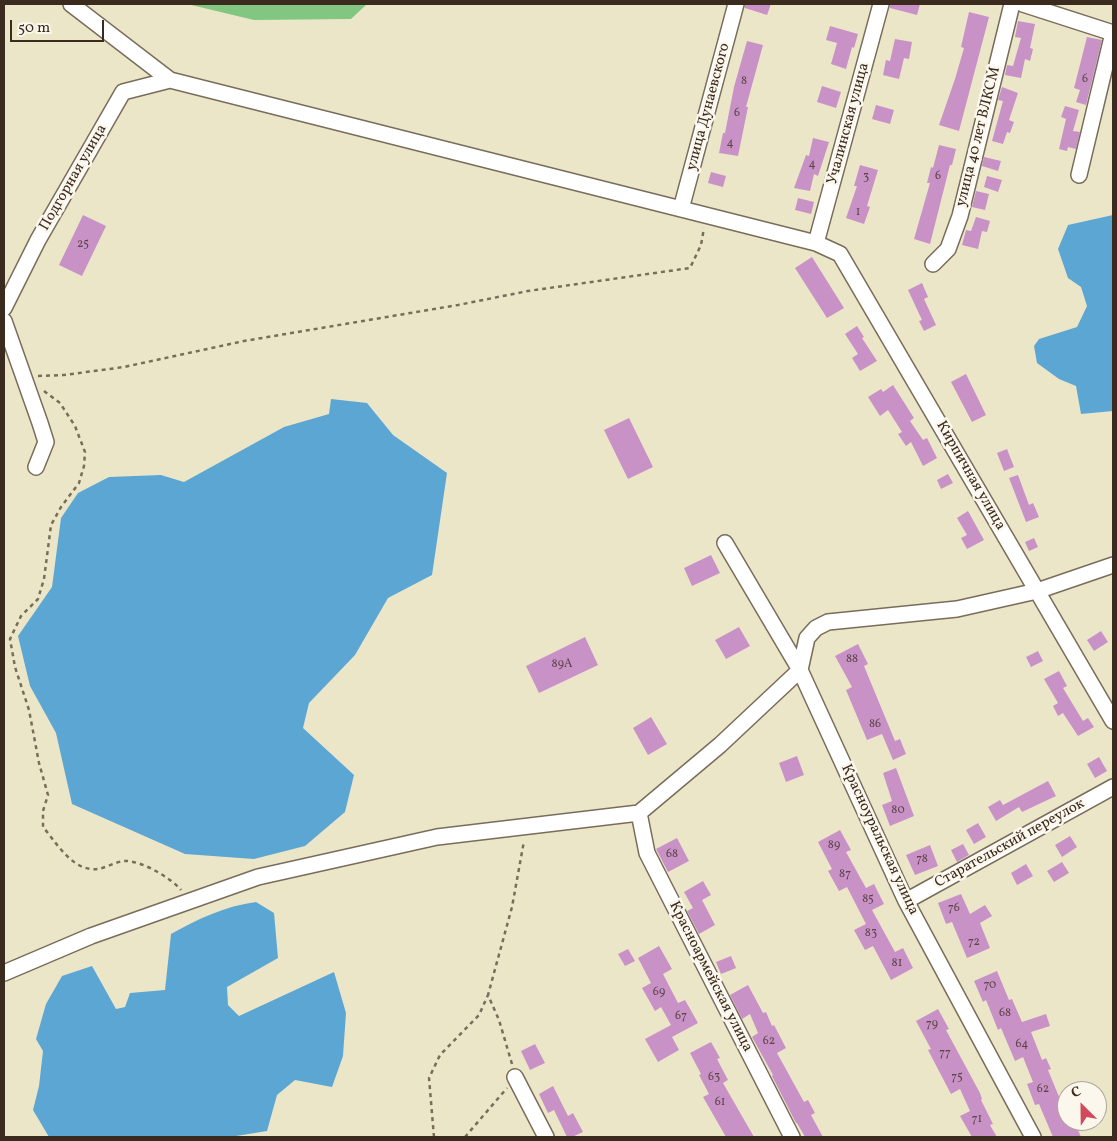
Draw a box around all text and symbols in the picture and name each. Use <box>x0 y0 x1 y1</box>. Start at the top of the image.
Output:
scale bar <box>12 10 106 42</box>
text: 50 m <box>18 18 50 39</box>
street label: улица Дунаевского <box>683 41 735 173</box>
street label: Учалинская улица <box>824 61 874 187</box>
street label: улица 40 лет ВЛКСМ <box>953 65 1005 209</box>
house number: 6 <box>1082 73 1088 87</box>
house number: 8 <box>741 75 747 89</box>
house number: 6 <box>734 107 740 121</box>
street label: Подгорная улица <box>36 122 112 234</box>
house number: 4 <box>726 137 734 151</box>
house number: 4 <box>808 158 816 172</box>
house number: 6 <box>935 170 941 184</box>
house number: 3 <box>863 171 869 185</box>
house number: 1 <box>856 206 860 220</box>
house number: 25 <box>77 238 89 252</box>
street label: Кирпичная улица <box>931 418 1009 534</box>
house number: 88 <box>846 653 858 667</box>
house number: 89А <box>552 658 572 672</box>
house number: 86 <box>869 718 881 732</box>
street label: Красноуральская улица <box>836 762 922 918</box>
street label: Старательский переулок <box>932 795 1088 893</box>
house number: 80 <box>891 804 905 818</box>
house number: 89 <box>828 839 840 853</box>
house number: 68 <box>666 848 678 862</box>
house number: 78 <box>916 853 928 867</box>
house number: 87 <box>839 868 851 882</box>
house number: 85 <box>862 893 874 907</box>
street label: Красноармейская улица <box>664 899 756 1055</box>
house number: 76 <box>948 902 960 916</box>
house number: 83 <box>865 927 877 941</box>
house number: 72 <box>968 936 980 950</box>
house number: 81 <box>892 957 902 971</box>
house number: 70 <box>984 979 996 993</box>
house number: 69 <box>653 986 665 1000</box>
house number: 68 <box>999 1007 1011 1021</box>
house number: 67 <box>675 1010 687 1024</box>
house number: 79 <box>926 1018 938 1032</box>
house number: 62 <box>763 1035 775 1049</box>
house number: 64 <box>1016 1038 1028 1052</box>
house number: 77 <box>939 1047 951 1061</box>
house number: 63 <box>708 1071 720 1085</box>
house number: 75 <box>951 1071 963 1085</box>
north arrow <box>1057 1081 1107 1131</box>
text: С <box>1068 1082 1084 1103</box>
house number: 62 <box>1037 1083 1049 1097</box>
house number: 61 <box>715 1096 725 1110</box>
house number: 71 <box>972 1113 982 1127</box>

